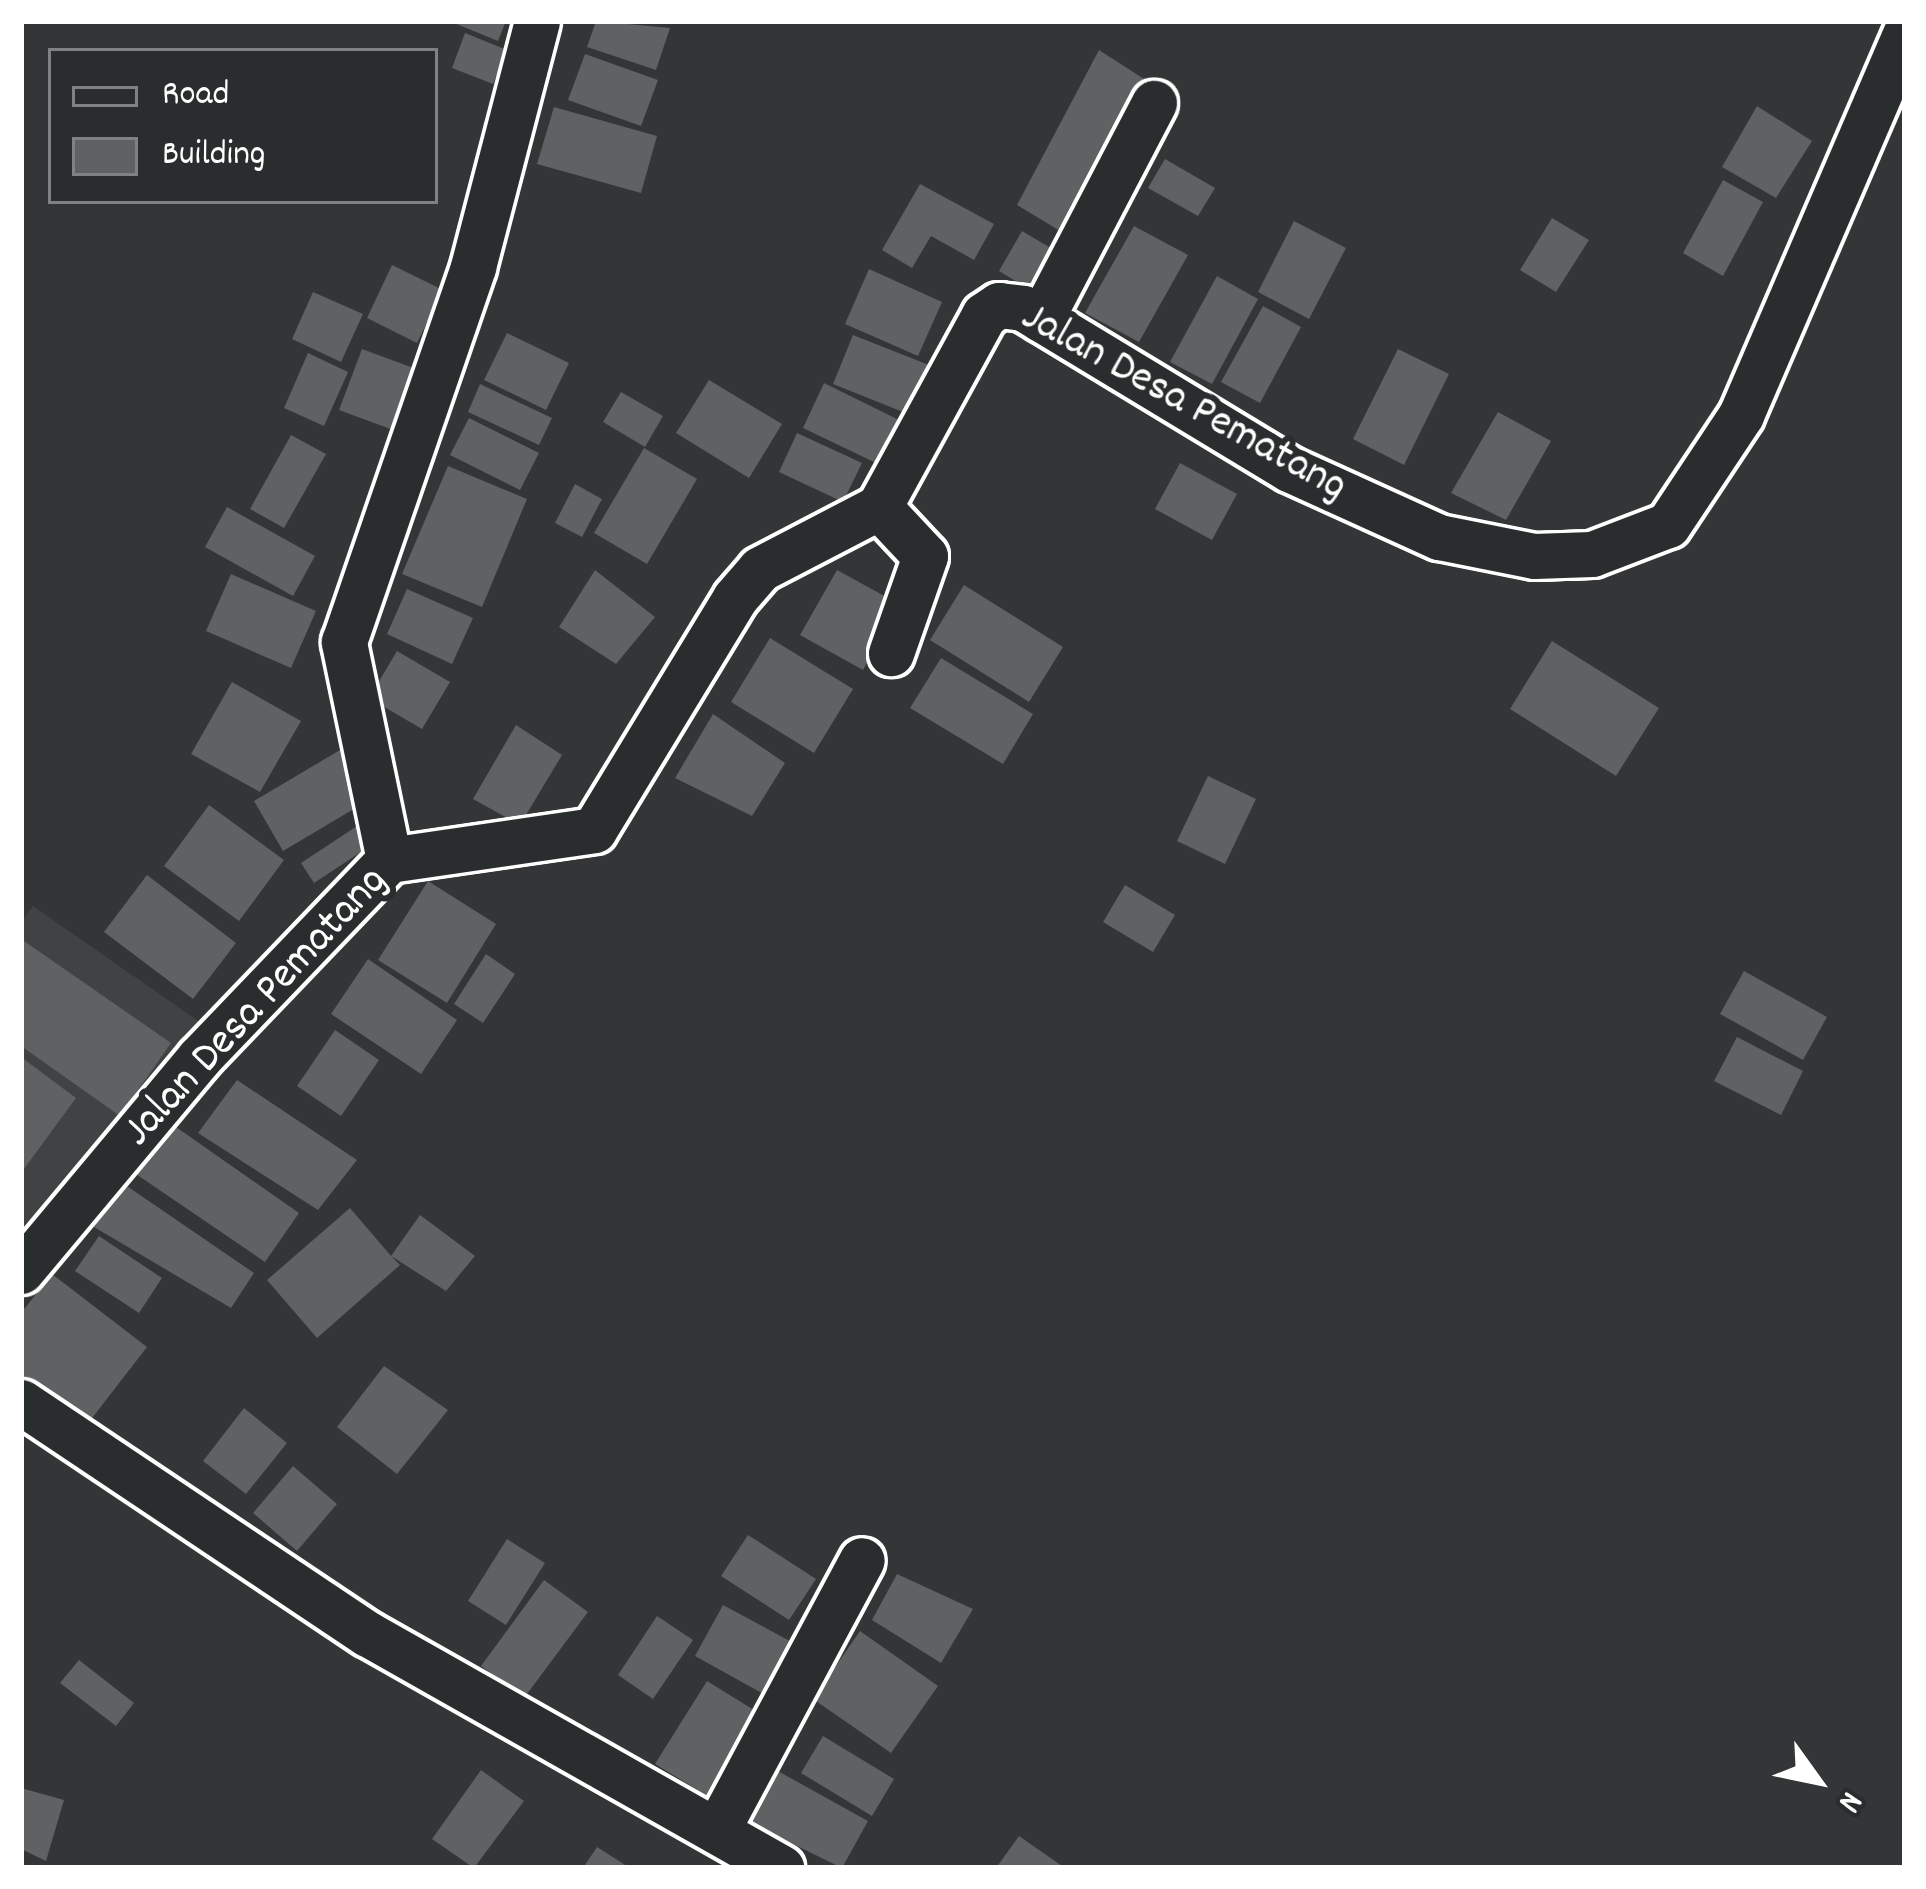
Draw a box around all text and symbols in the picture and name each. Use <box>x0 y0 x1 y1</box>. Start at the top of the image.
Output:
legend <box>48 48 438 204</box>
text: Road <box>162 70 229 122</box>
text: Building <box>162 130 266 182</box>
street label: Jalan Desa Pematang <box>1011 292 1355 516</box>
street label: Jalan Desa Pematang <box>113 856 401 1160</box>
north arrow <box>1758 1721 1878 1841</box>
text: N <box>1824 1781 1873 1821</box>

